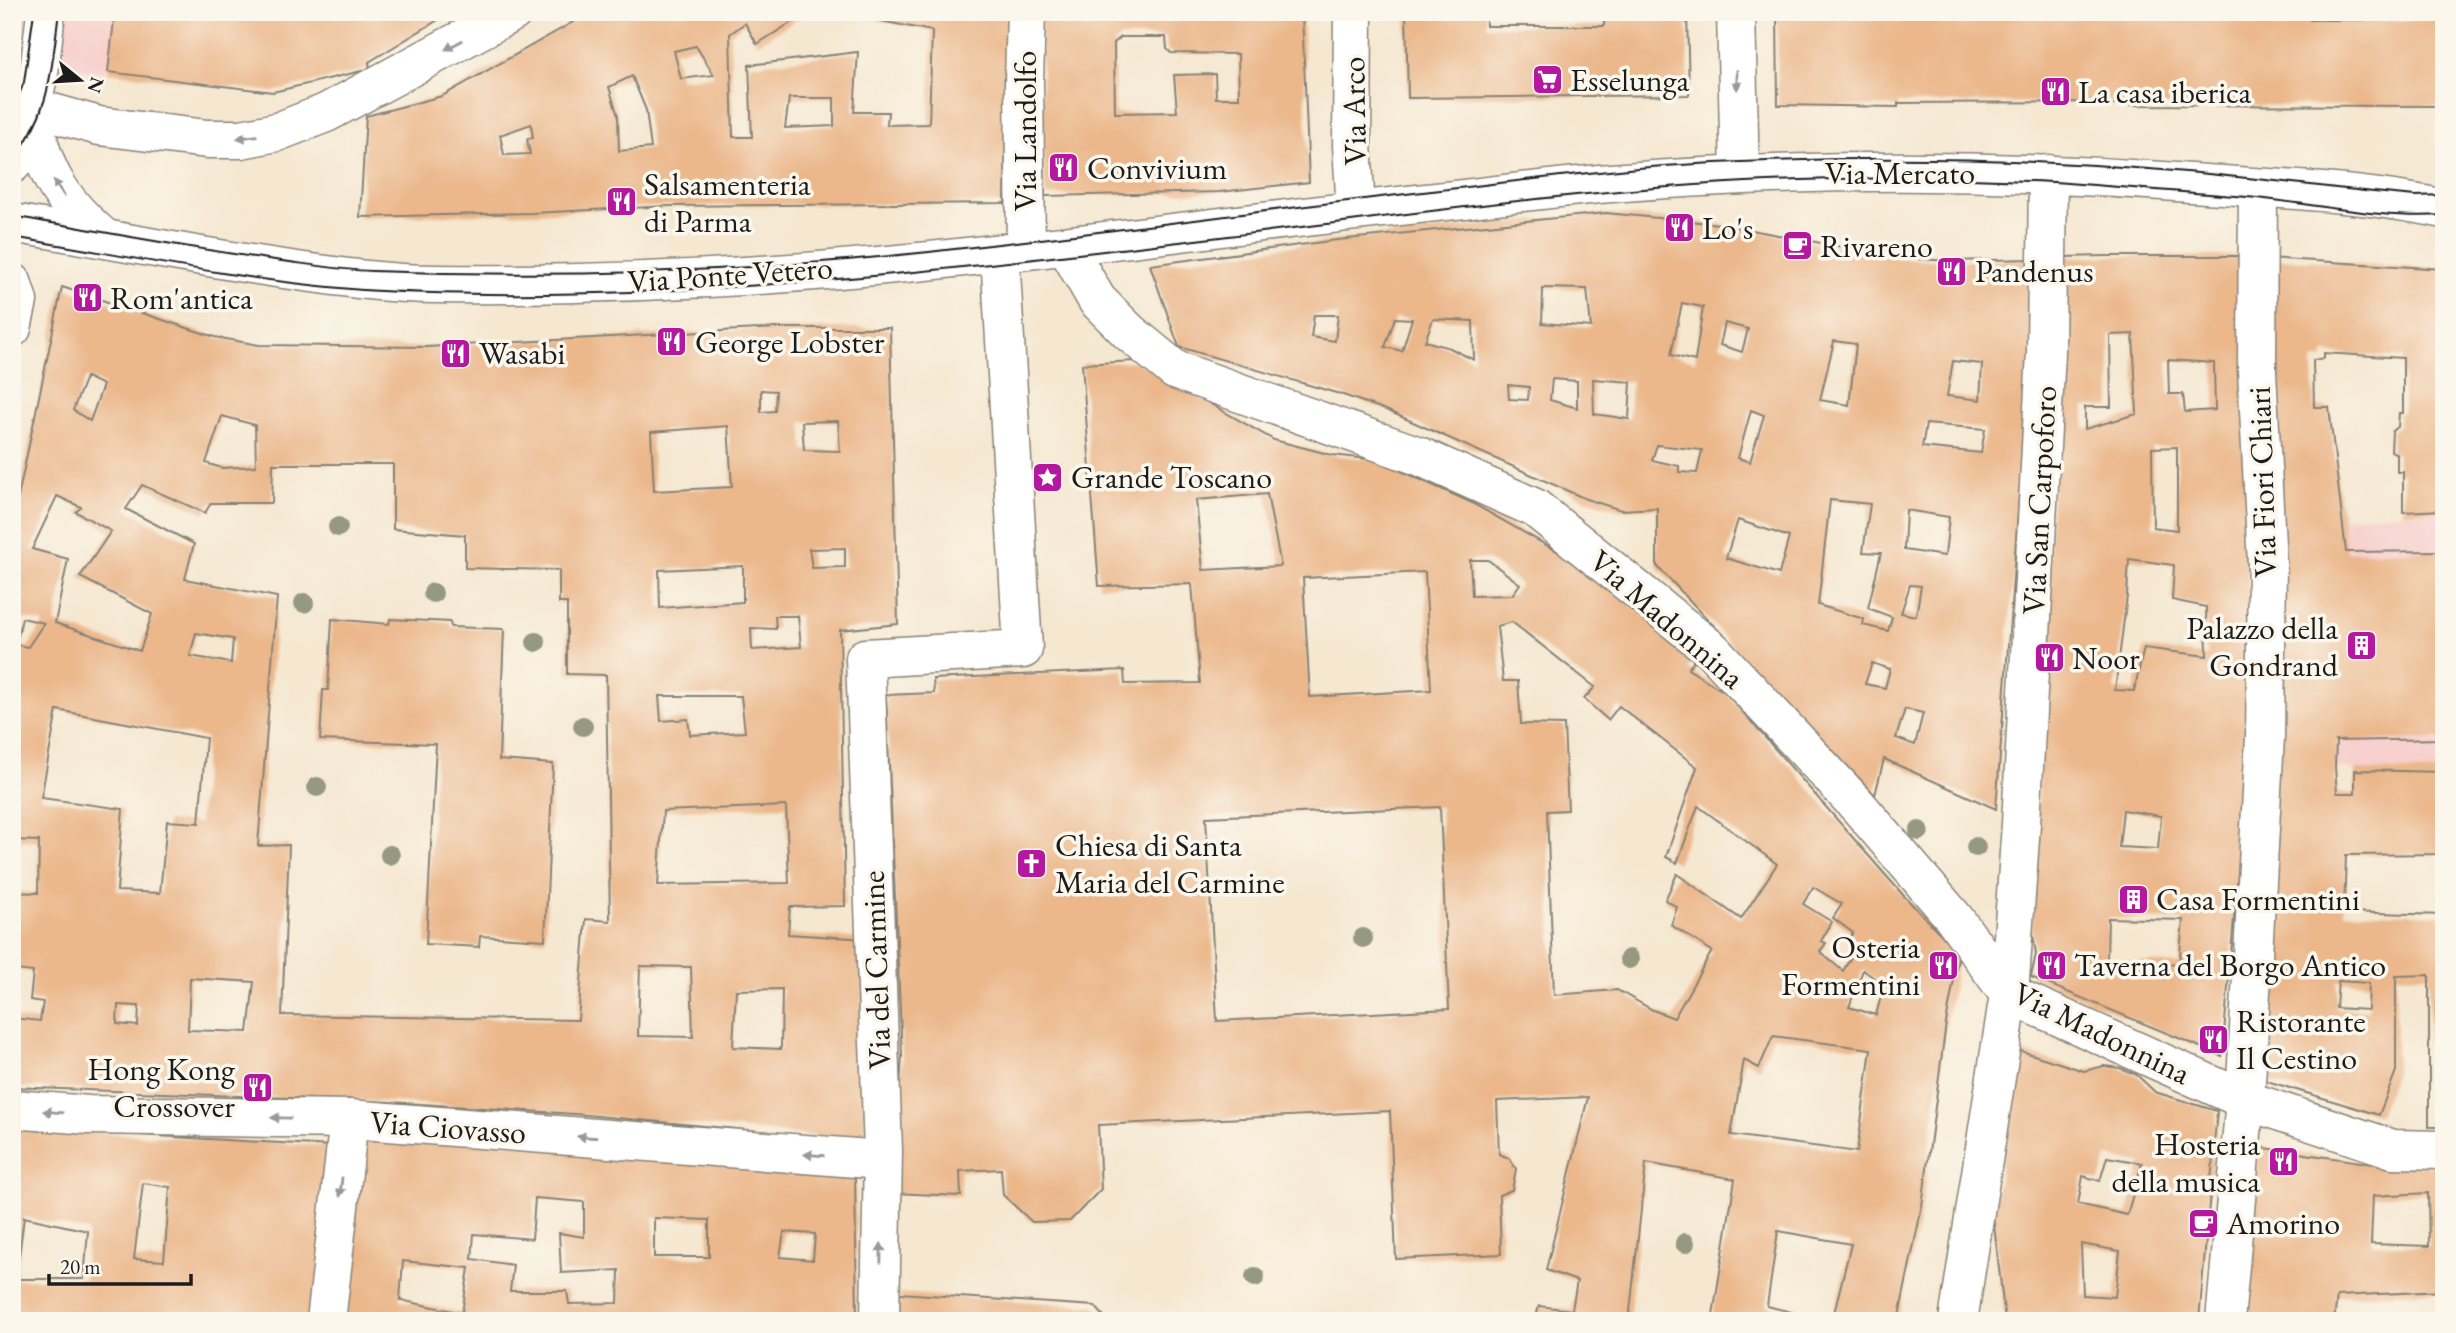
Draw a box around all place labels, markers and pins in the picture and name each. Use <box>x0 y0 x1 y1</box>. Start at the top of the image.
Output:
place label: Esselunga <box>1570 59 1690 101</box>
supermarket icon: Esselunga <box>1530 63 1564 97</box>
place label: La casa iberica <box>2078 71 2252 113</box>
restaurant icon: La casa iberica <box>2038 75 2072 109</box>
place label: Convivium <box>1087 147 1227 189</box>
restaurant icon: Convivium <box>1047 151 1081 185</box>
place label: Salsamenteria di Parma <box>644 163 811 242</box>
restaurant icon: Salsamenteria di Parma <box>604 185 638 219</box>
place label: Lo's <box>1702 207 1753 249</box>
restaurant icon: Lo's <box>1662 211 1696 245</box>
place label: Rivareno <box>1820 225 1933 267</box>
cafe icon: Rivareno <box>1780 229 1814 263</box>
place label: Pandenus <box>1975 250 2094 292</box>
restaurant icon: Pandenus <box>1935 254 1969 288</box>
place label: Rom'antica <box>110 277 253 319</box>
restaurant icon: Rom'antica <box>70 281 104 315</box>
place label: George Lobster <box>695 321 885 363</box>
restaurant icon: George Lobster <box>655 325 689 359</box>
place label: Wasabi <box>479 332 565 374</box>
restaurant icon: Wasabi <box>439 336 473 370</box>
place label: Grande Toscano <box>1071 456 1272 498</box>
place icon: Grande Toscano <box>1031 460 1065 494</box>
place label: Palazzo della Gondrand <box>2186 607 2339 686</box>
building icon: Palazzo della Gondrand <box>2344 629 2378 663</box>
place label: Noor <box>2072 637 2140 679</box>
restaurant icon: Noor <box>2032 641 2066 675</box>
place label: Chiesa di Santa Maria del Carmine <box>1055 824 1285 903</box>
church icon: Chiesa di Santa Maria del Carmine <box>1015 846 1049 880</box>
place label: Casa Formentini <box>2156 878 2360 920</box>
building icon: Casa Formentini <box>2116 882 2150 916</box>
place label: Osteria Formentini <box>1781 926 1920 1005</box>
place label: Taverna del Borgo Antico <box>2074 944 2386 986</box>
restaurant icon: Osteria Formentini <box>1926 948 1960 982</box>
restaurant icon: Taverna del Borgo Antico <box>2034 948 2068 982</box>
place label: Ristorante Il Cestino <box>2236 1000 2366 1079</box>
restaurant icon: Ristorante Il Cestino <box>2196 1022 2230 1056</box>
place label: Hong Kong Crossover <box>88 1048 236 1127</box>
restaurant icon: Hong Kong Crossover <box>241 1070 275 1104</box>
place label: Hosteria della musica <box>2112 1123 2260 1202</box>
restaurant icon: Hosteria della musica <box>2266 1145 2300 1179</box>
place label: Amorino <box>2225 1202 2340 1244</box>
cafe icon: Amorino <box>2186 1206 2220 1240</box>

